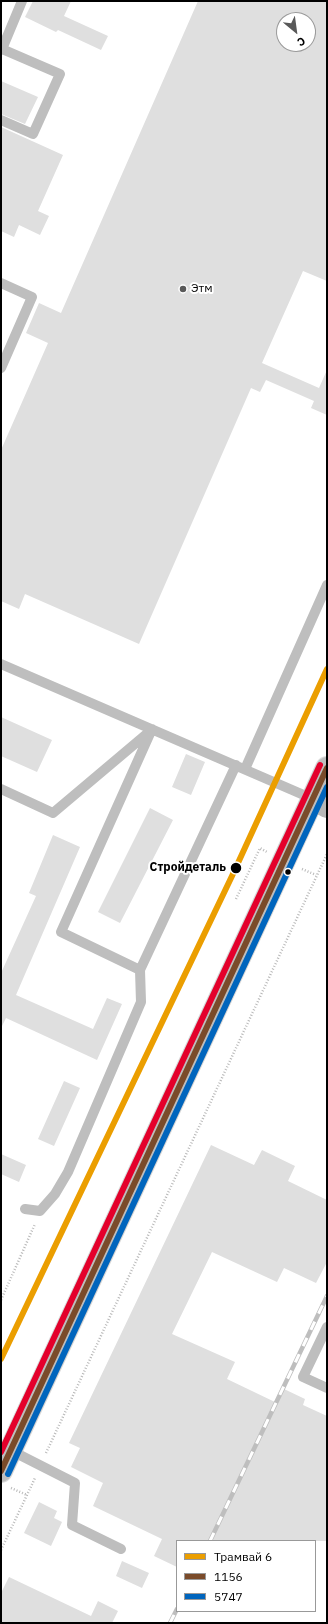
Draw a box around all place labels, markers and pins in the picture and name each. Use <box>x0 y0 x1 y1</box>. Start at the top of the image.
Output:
place label: Этм <box>191 282 213 296</box>
marker: Этм <box>178 284 188 294</box>
place label: Стройдеталь <box>150 861 226 875</box>
marker: Стройдеталь <box>229 861 243 875</box>
unlabelled marker <box>283 867 293 877</box>

